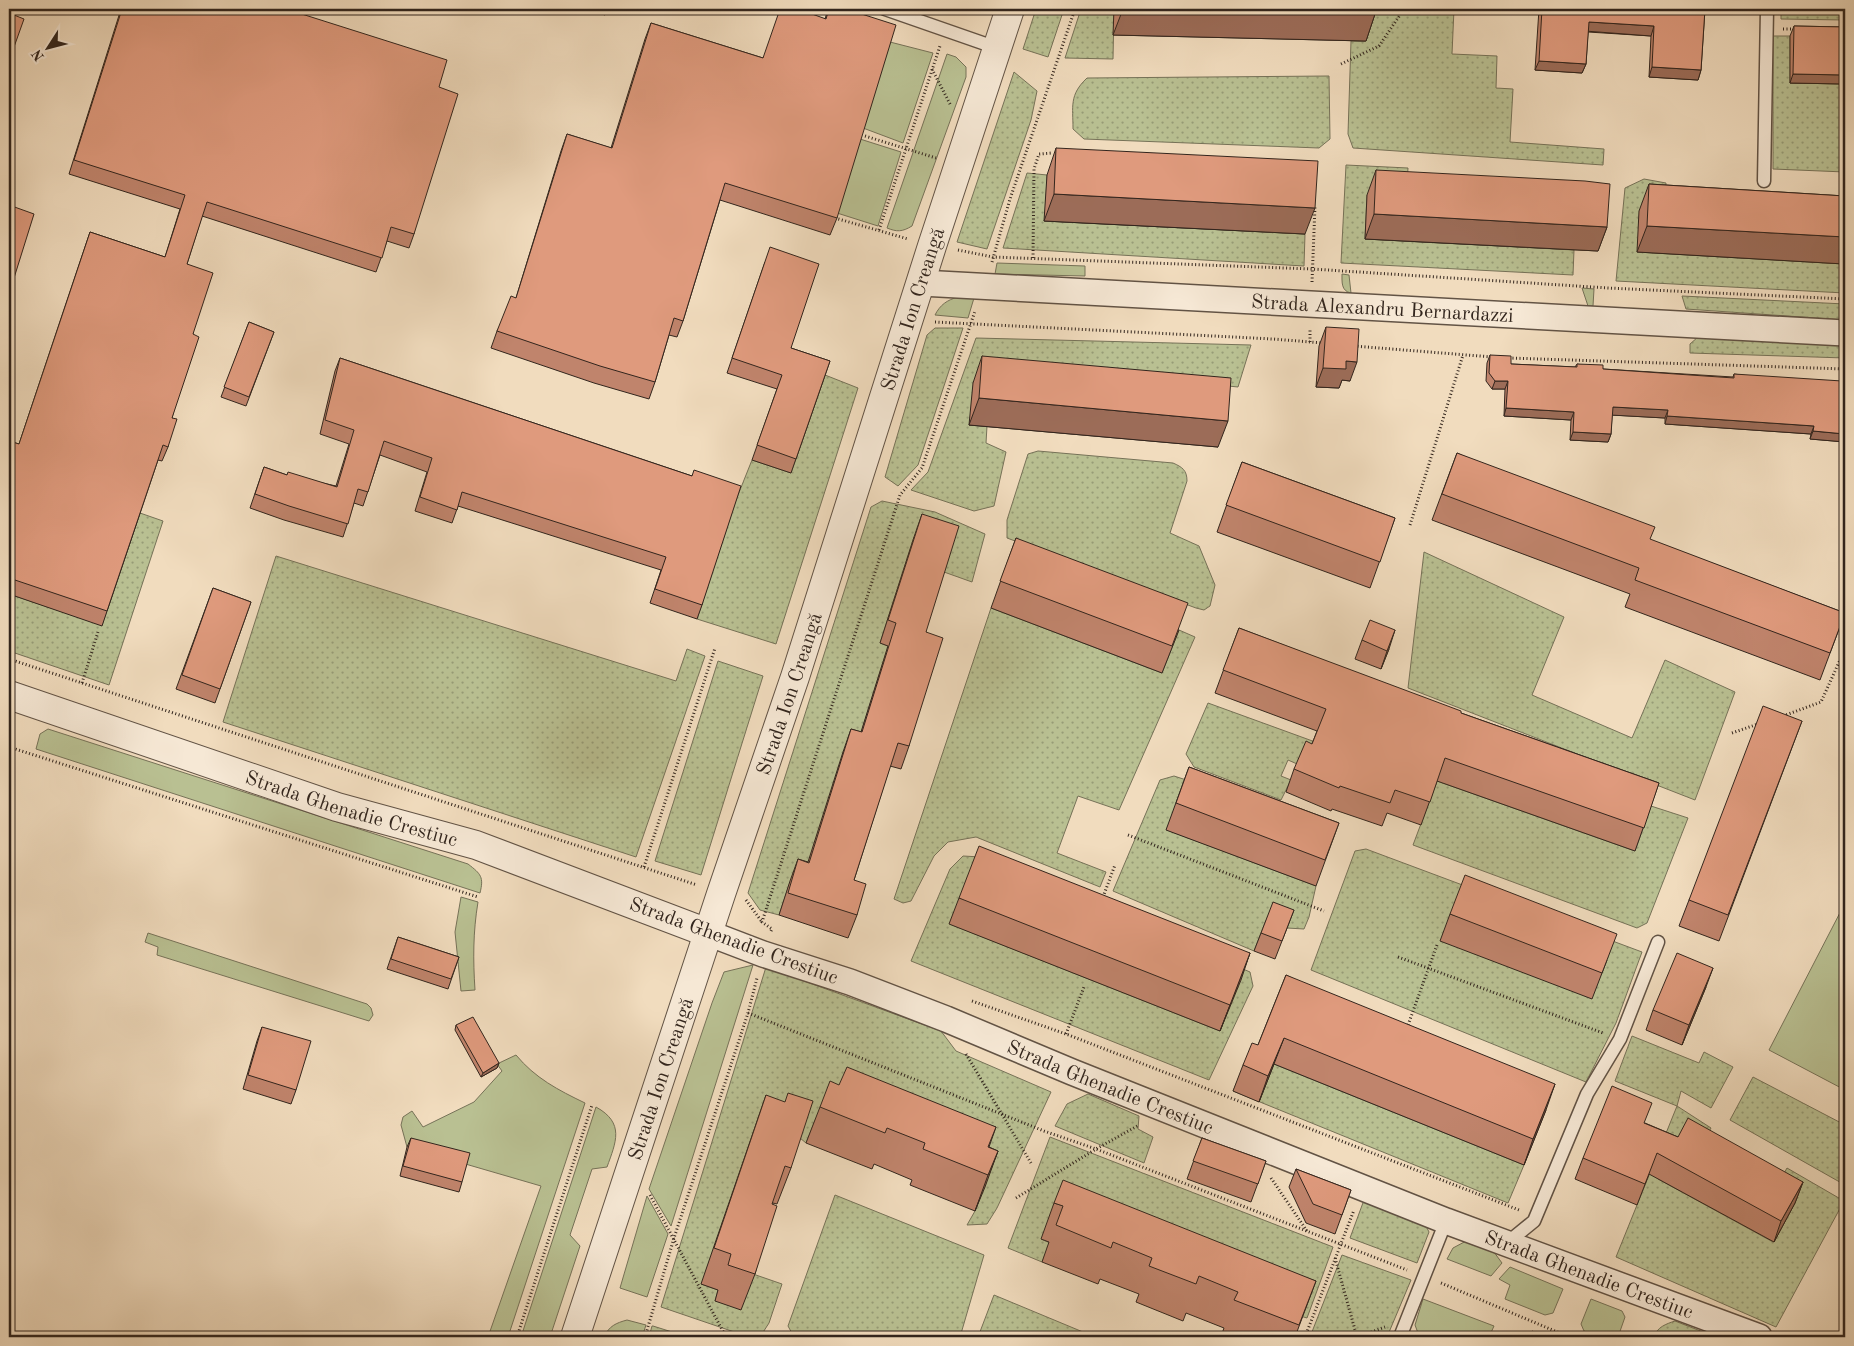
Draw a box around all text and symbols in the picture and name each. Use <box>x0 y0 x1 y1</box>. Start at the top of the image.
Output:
north arrow <box>22 22 72 72</box>
text: N <box>29 46 47 63</box>
street label: Strada Ion Creangă <box>879 225 949 393</box>
street label: Strada Alexandru Bernardazzi <box>1250 293 1514 327</box>
street label: Strada Ion Creangă <box>754 610 827 778</box>
street label: Strada Ghenadie Crestiuc <box>242 768 460 852</box>
street label: Strada Ghenadie Crestiuc <box>626 895 841 989</box>
street label: Strada Ion Creangă <box>626 995 698 1163</box>
street label: Strada Ghenadie Crestiuc <box>1004 1038 1216 1139</box>
street label: Strada Ghenadie Crestiuc <box>1481 1228 1696 1324</box>

